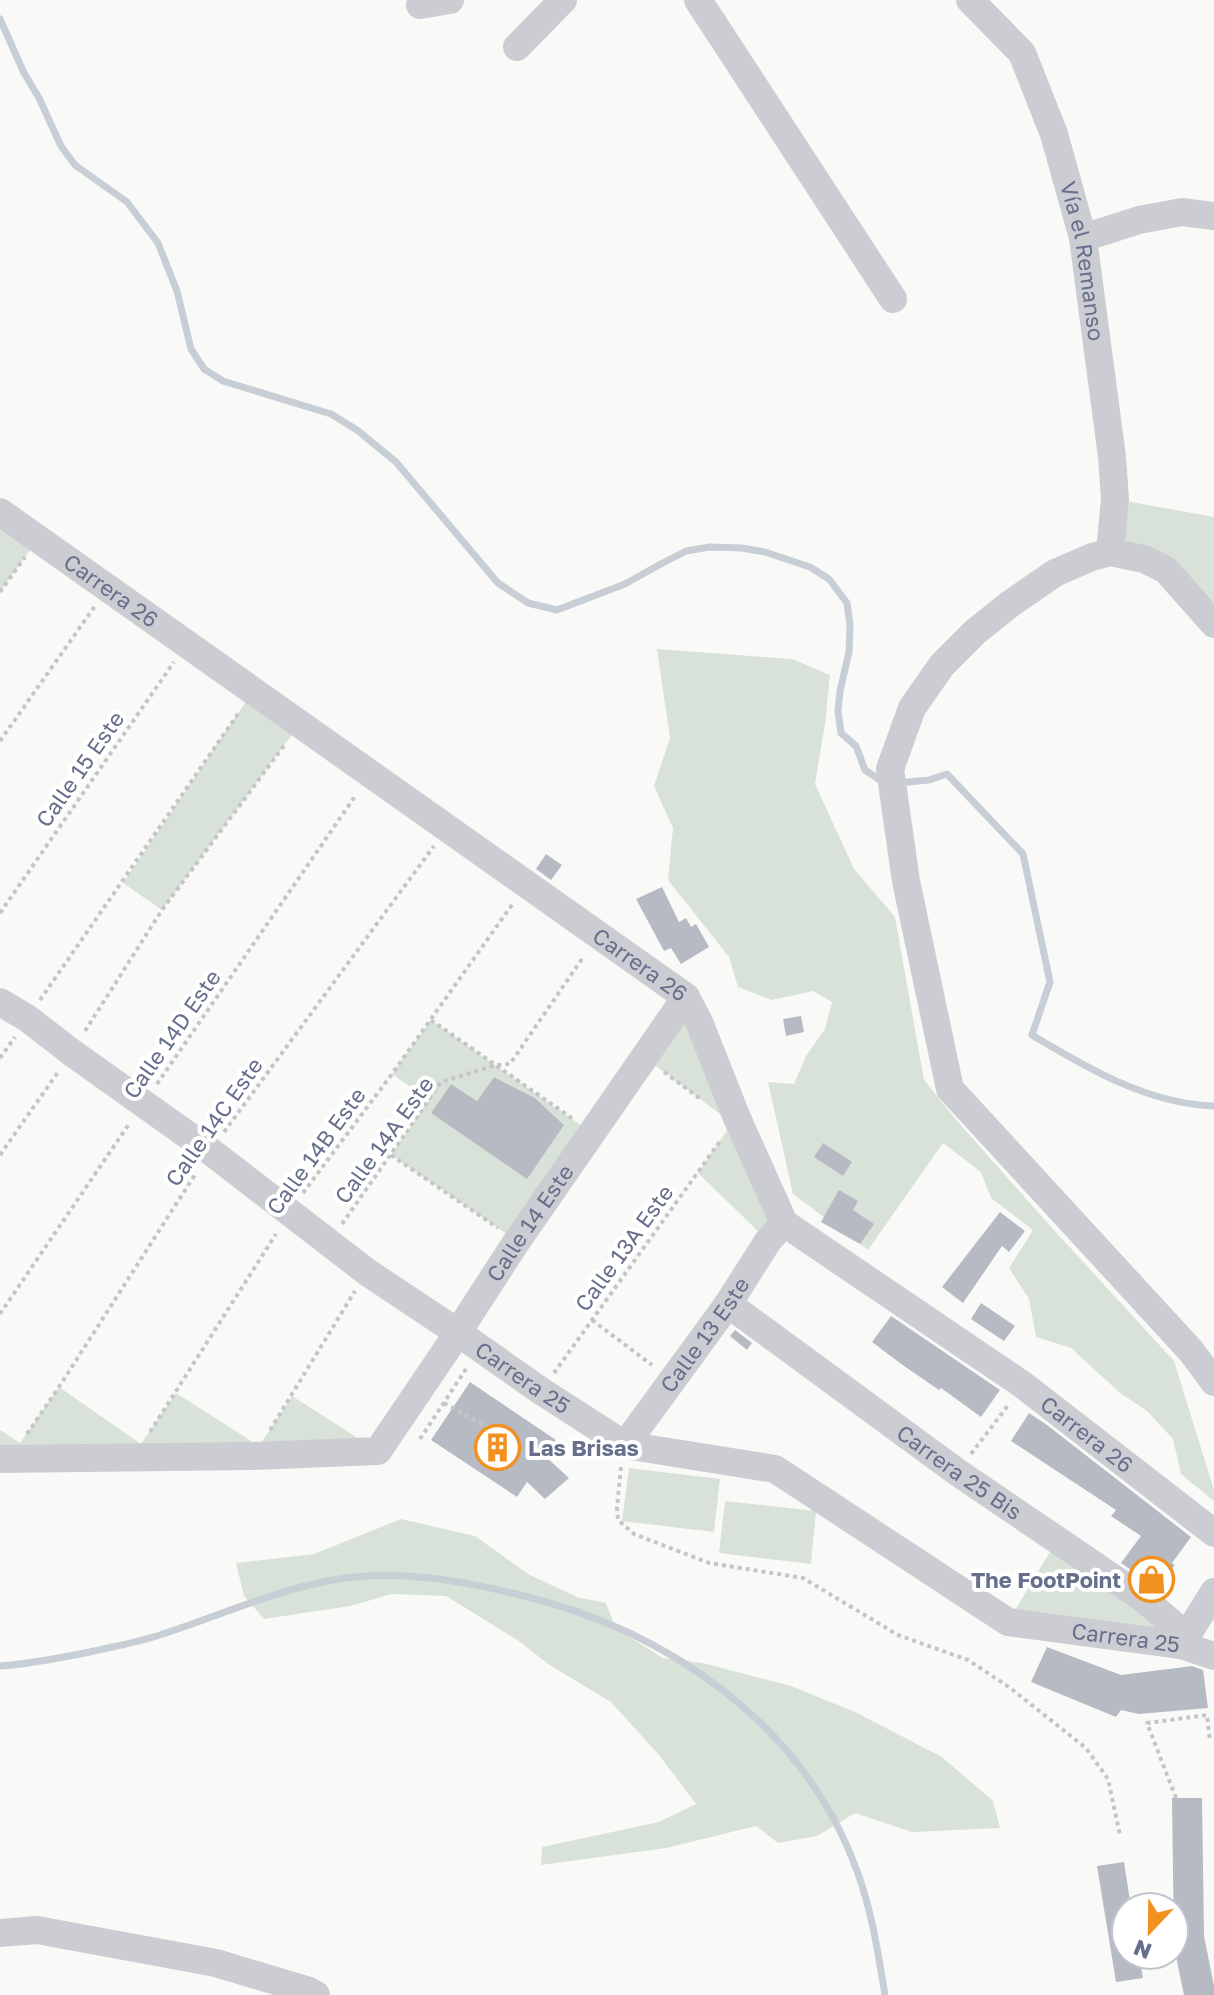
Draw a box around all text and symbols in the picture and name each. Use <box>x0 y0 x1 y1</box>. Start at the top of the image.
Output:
street label: Vía el Remanso <box>1055 178 1110 342</box>
street label: Carrera 26 <box>59 547 164 633</box>
street label: Calle 15 Este <box>30 706 129 832</box>
street label: Carrera 26 <box>588 922 693 1007</box>
street label: Calle 14D Este <box>117 964 226 1103</box>
street label: Calle 14C Este <box>159 1052 268 1191</box>
street label: Calle 14A Este <box>328 1071 439 1209</box>
street label: Calle 14B Este <box>260 1082 371 1220</box>
street label: Calle 14 Este <box>480 1159 579 1287</box>
street label: Calle 13A Este <box>569 1179 679 1316</box>
street label: Calle 13 Este <box>654 1272 755 1397</box>
street label: Carrera 25 <box>470 1335 575 1419</box>
street label: Carrera 26 <box>1036 1390 1139 1478</box>
street label: Carrera 25 Bis <box>892 1418 1027 1525</box>
building icon: Las Brisas <box>473 1424 521 1472</box>
place label: Las Brisas <box>528 1434 639 1461</box>
shop icon: The FootPoint <box>1128 1556 1176 1604</box>
place label: The FootPoint <box>971 1566 1121 1593</box>
street label: Carrera 25 <box>1070 1617 1182 1658</box>
north arrow <box>1110 1891 1190 1971</box>
text: N <box>1130 1934 1155 1966</box>

